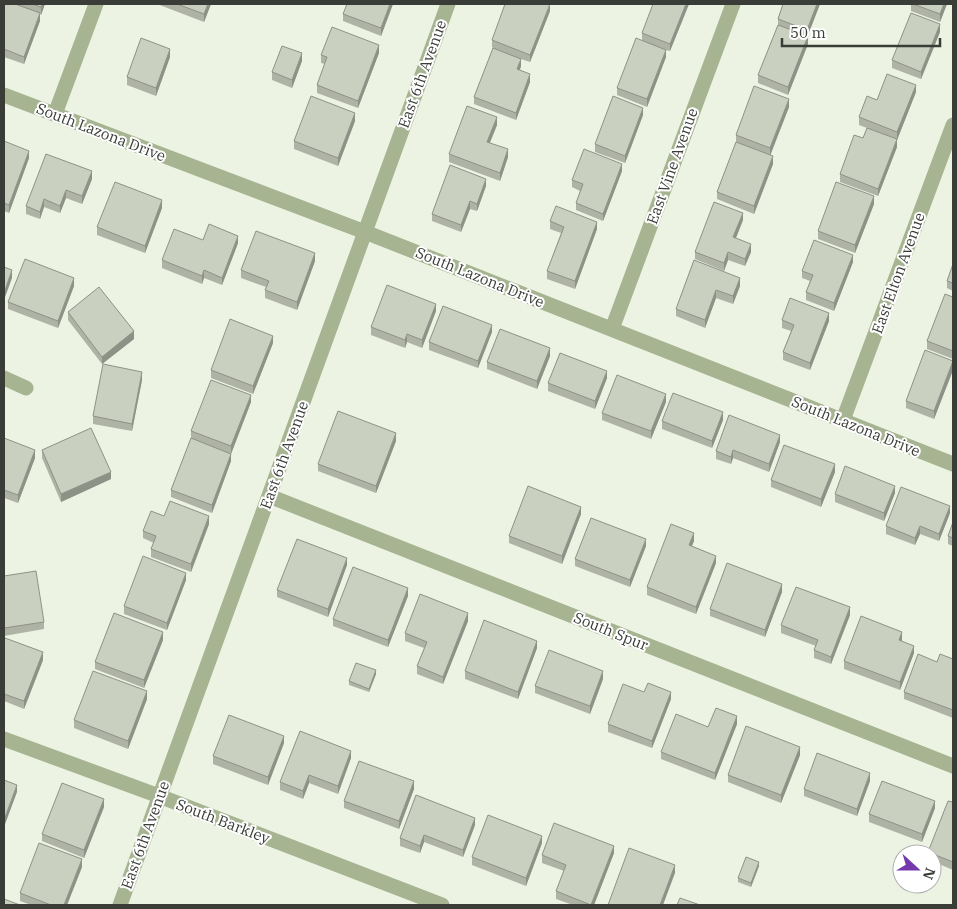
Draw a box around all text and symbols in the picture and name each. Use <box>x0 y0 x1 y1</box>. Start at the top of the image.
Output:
scale bar <box>782 15 940 47</box>
street label: East 6th Avenue <box>394 17 450 131</box>
text: 50 m <box>790 23 826 42</box>
street label: South Lazona Drive <box>34 99 168 165</box>
street label: East Vine Avenue <box>642 105 702 227</box>
street label: East Elton Avenue <box>867 210 929 336</box>
street label: South Lazona Drive <box>413 243 547 311</box>
street label: South Lazona Drive <box>789 392 923 460</box>
street label: East 6th Avenue <box>256 398 312 512</box>
street label: South Spur <box>571 607 651 655</box>
street label: East 6th Avenue <box>117 778 173 892</box>
street label: South Barkley <box>173 794 273 848</box>
north arrow <box>892 844 942 894</box>
text: N <box>919 865 940 882</box>

